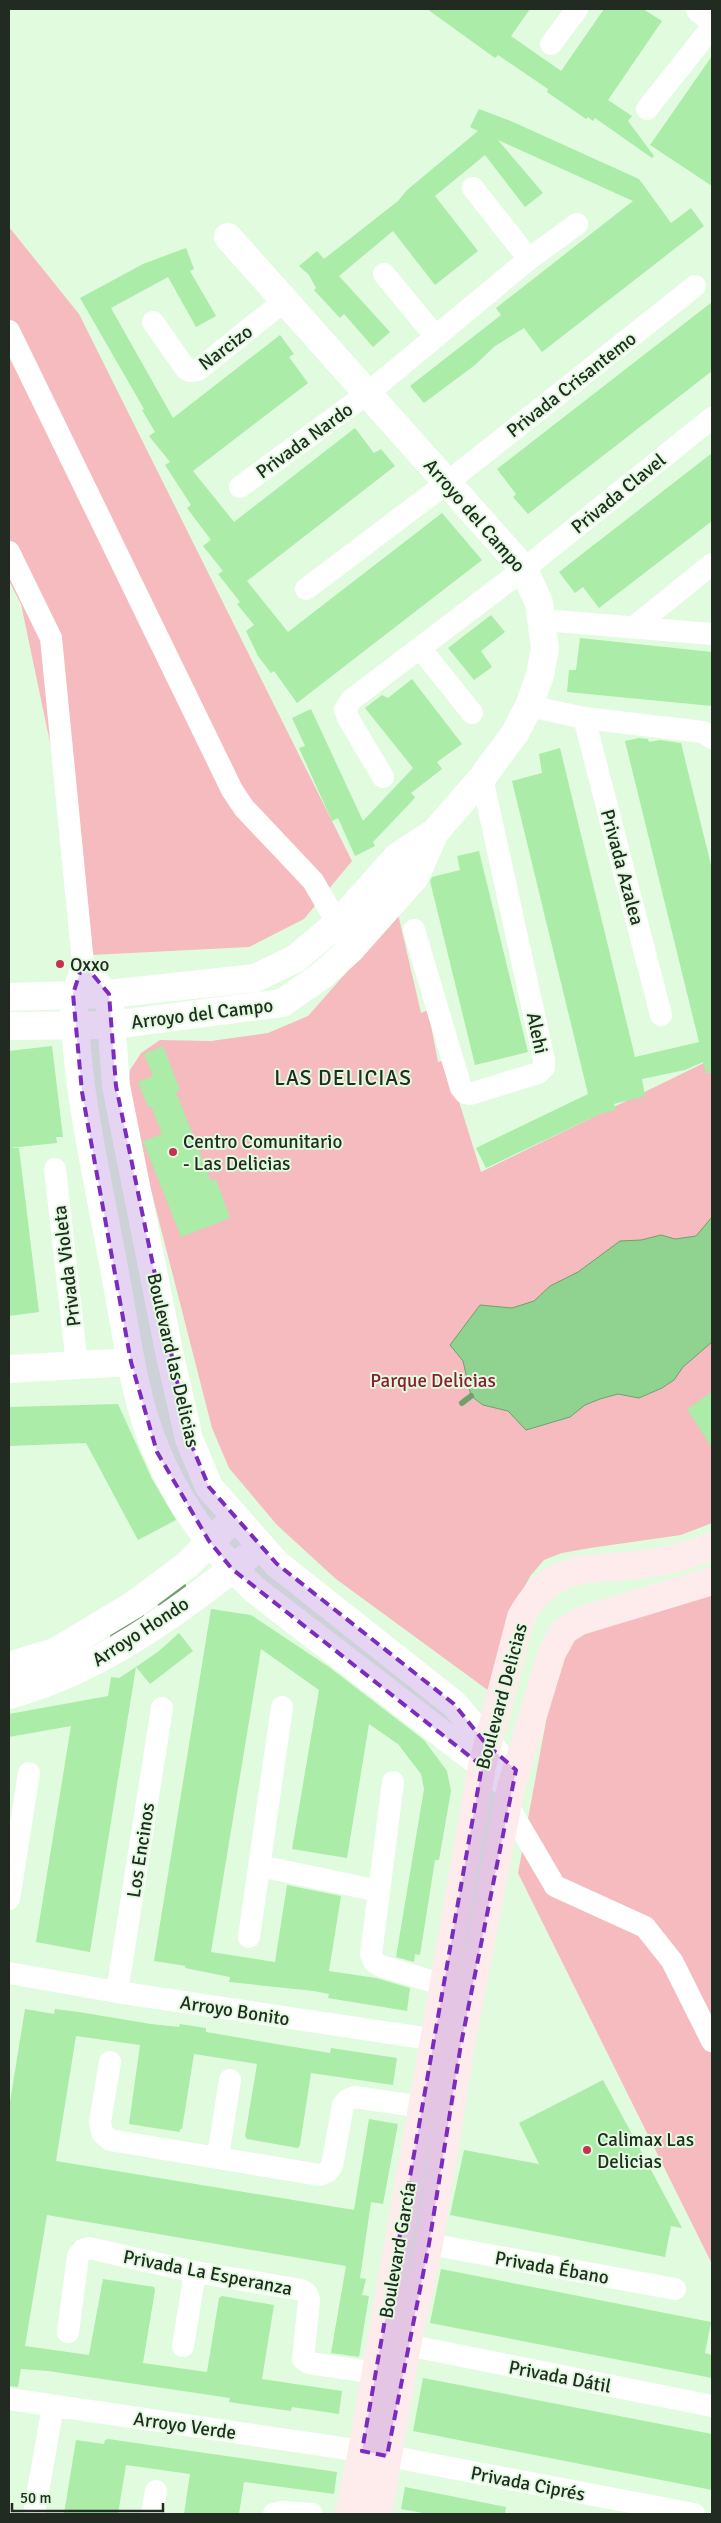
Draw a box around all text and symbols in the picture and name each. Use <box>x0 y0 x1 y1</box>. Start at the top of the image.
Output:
street label: Narcizo <box>194 320 258 376</box>
street label: Privada Crisantemo <box>502 327 641 443</box>
street label: Privada Nardo <box>251 397 358 484</box>
street label: Privada Clavel <box>567 448 671 539</box>
street label: Arroyo del Campo <box>418 454 530 578</box>
street label: Privada Azalea <box>595 807 649 928</box>
place label: Oxxo <box>70 953 109 977</box>
marker: Oxxo <box>54 958 66 970</box>
street label: Arroyo del Campo <box>130 993 275 1035</box>
street label: Alehi <box>521 1010 553 1056</box>
district label: LAS DELICIAS <box>274 1065 412 1091</box>
place label: Centro Comunitario - Las Delicias <box>183 1130 342 1176</box>
marker: Centro Comunitario - Las Delicias <box>167 1146 179 1158</box>
street label: Privada Violeta <box>48 1204 86 1328</box>
street label: Boulevard las Delicias <box>141 1271 205 1450</box>
park label: Parque Delicias <box>370 1369 496 1393</box>
street label: Arroyo Hondo <box>88 1592 194 1672</box>
street label: Boulevard Delicias <box>471 1620 533 1772</box>
street label: Los Encinos <box>122 1801 160 1899</box>
street label: Arroyo Bonito <box>178 1990 291 2032</box>
place label: Calimax Las Delicias <box>597 2128 694 2174</box>
marker: Calimax Las Delicias <box>581 2144 593 2156</box>
street label: Boulevard García <box>374 2180 422 2320</box>
street label: Privada La Esperanza <box>121 2245 295 2301</box>
street label: Privada Ébano <box>493 2246 611 2290</box>
street label: Privada Dátil <box>507 2355 613 2399</box>
street label: Arroyo Verde <box>132 2407 238 2445</box>
street label: Privada Ciprés <box>469 2461 587 2507</box>
scale bar <box>12 2480 164 2512</box>
text: 50 m <box>20 2489 51 2507</box>

